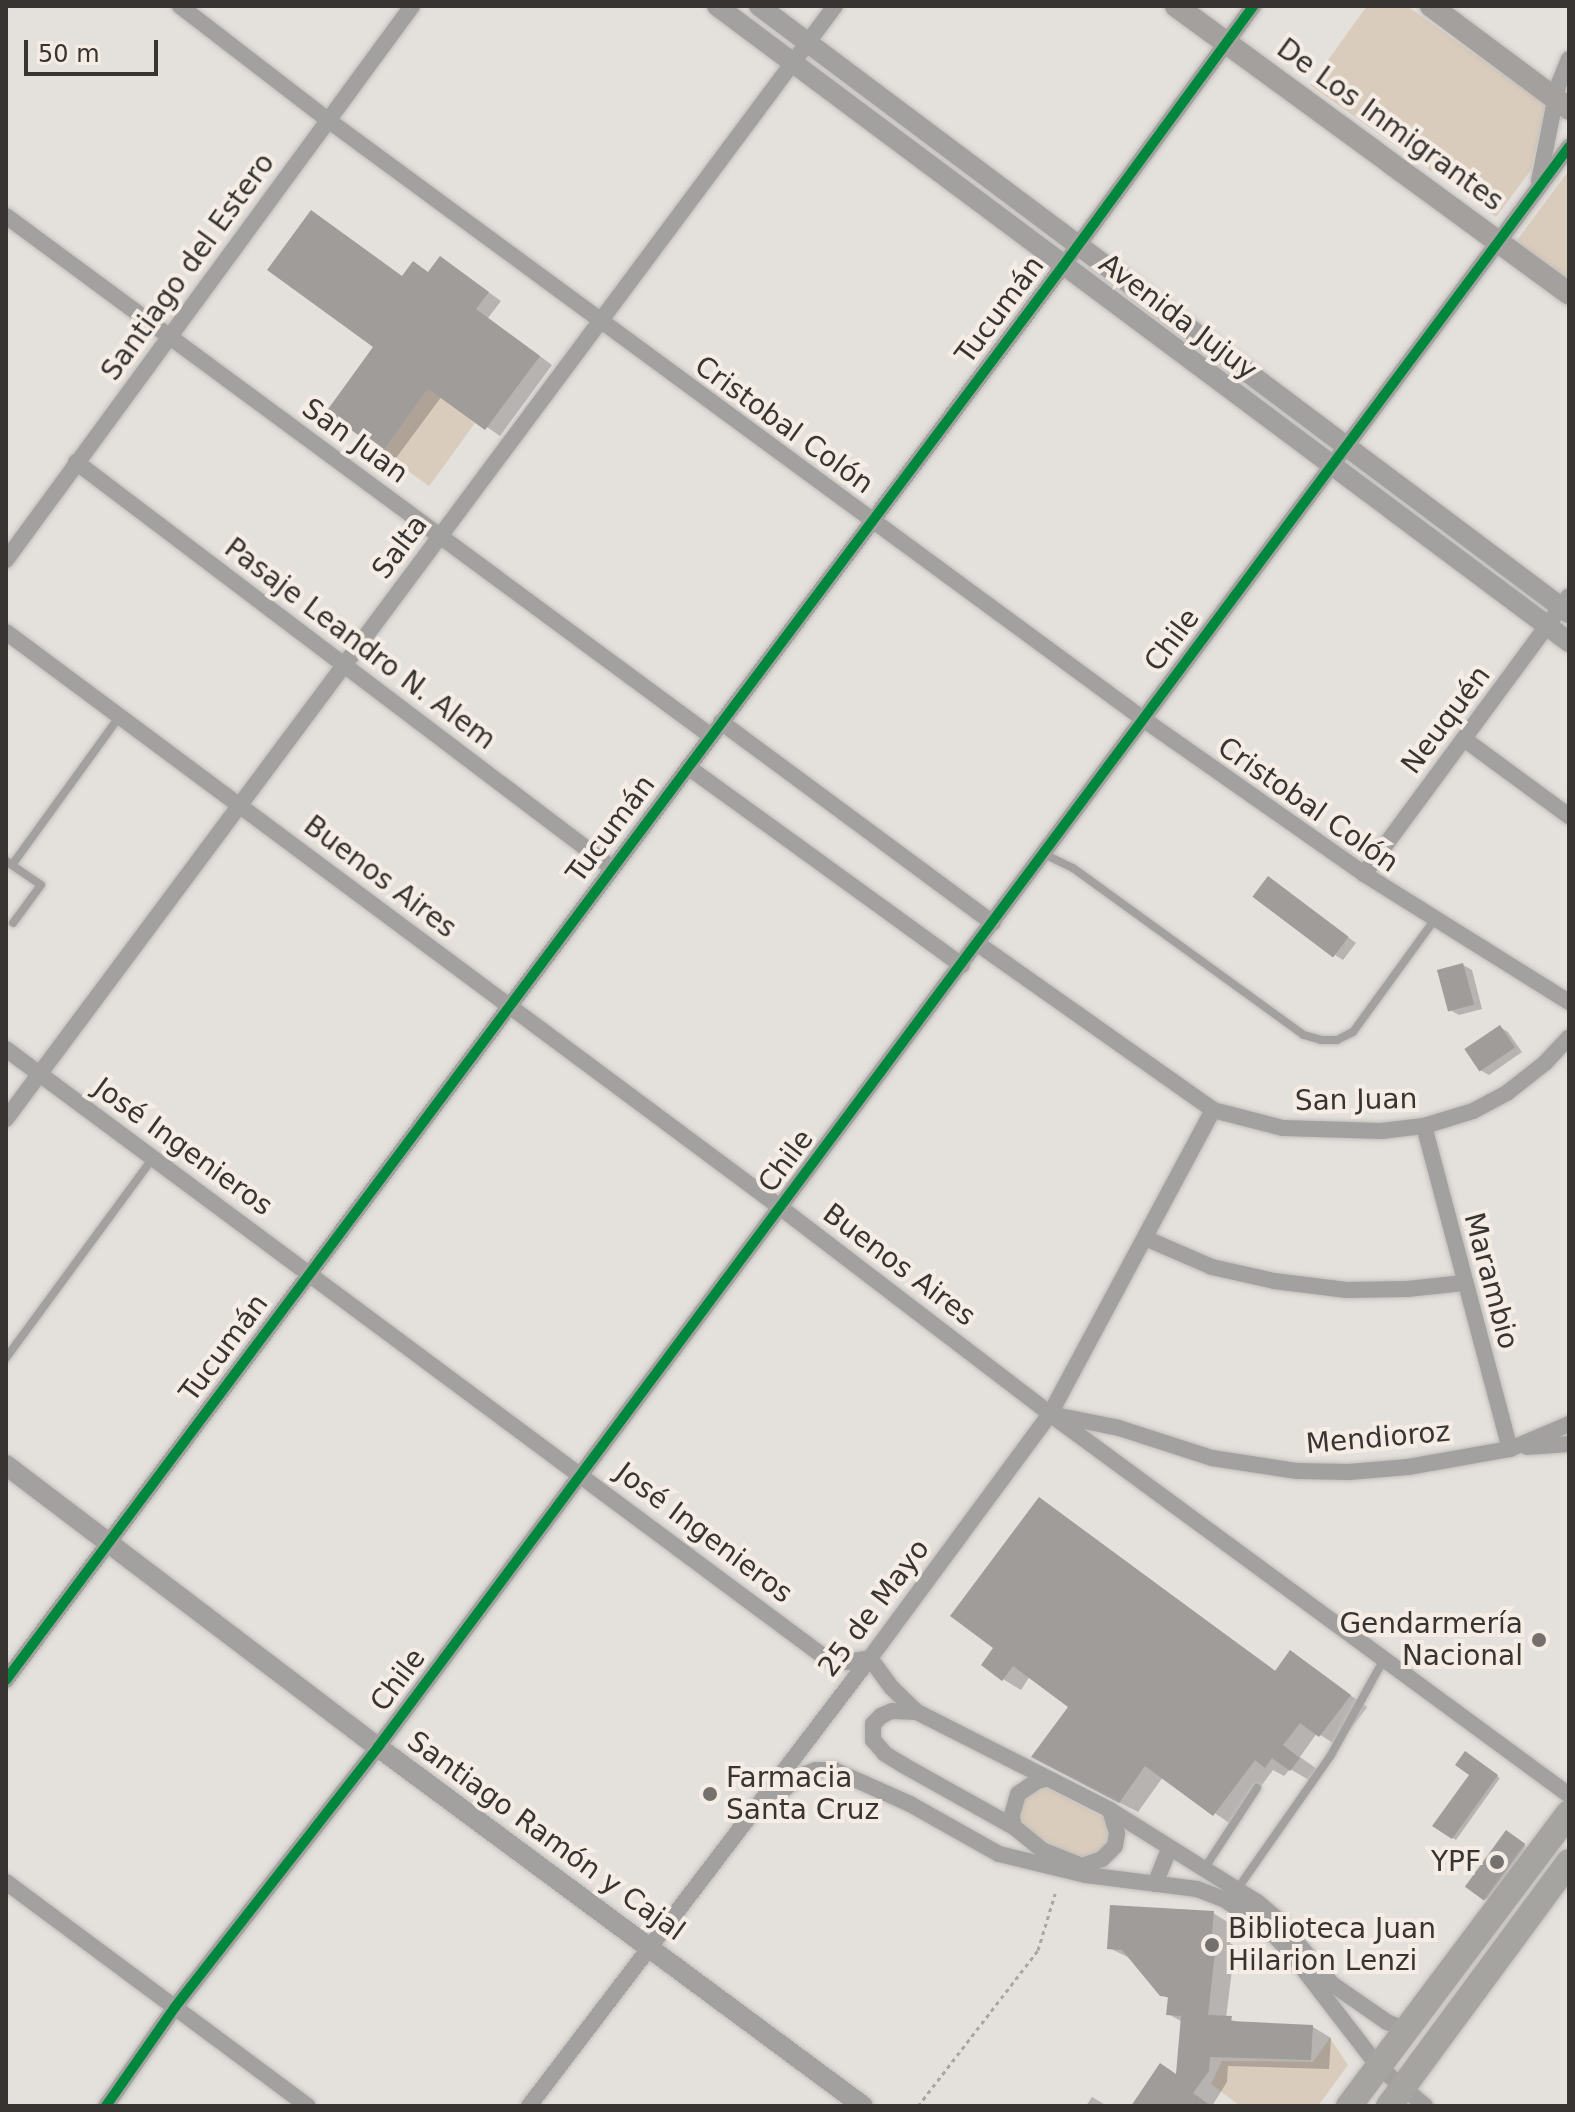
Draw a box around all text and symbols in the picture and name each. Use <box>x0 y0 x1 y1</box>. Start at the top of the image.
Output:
scale bar <box>28 24 162 74</box>
street label: De Los Inmigrantes <box>1270 32 1510 218</box>
text: 50 m <box>38 40 100 68</box>
street label: Santiago del Estero <box>94 147 282 387</box>
street label: Avenida Jujuy <box>1093 247 1263 387</box>
street label: Tucumán <box>949 250 1051 370</box>
street label: Cristobal Colón <box>688 349 880 501</box>
street label: San Juan <box>296 391 414 491</box>
street label: Salta <box>365 509 435 585</box>
street label: Pasaje Leandro N. Alem <box>218 531 502 757</box>
street label: Chile <box>1137 602 1207 678</box>
street label: Neuquén <box>1395 659 1497 781</box>
street label: Cristobal Colón <box>1211 730 1405 880</box>
street label: Tucumán <box>560 769 662 889</box>
street label: Buenos Aires <box>297 809 463 945</box>
street label: José Ingenieros <box>87 1071 279 1223</box>
street label: San Juan <box>1294 1082 1418 1118</box>
street label: Chile <box>751 1123 821 1199</box>
street label: Buenos Aires <box>816 1197 982 1333</box>
street label: Marambio <box>1457 1209 1525 1353</box>
street label: Tucumán <box>173 1288 275 1408</box>
street label: Mendioroz <box>1305 1415 1451 1461</box>
street label: José Ingenieros <box>609 1456 799 1610</box>
street label: 25 de Mayo <box>811 1533 937 1683</box>
place label: Gendarmería Nacional <box>1339 1607 1523 1673</box>
marker: Gendarmería Nacional <box>1530 1631 1548 1649</box>
street label: Chile <box>363 1642 433 1718</box>
street label: Santiago Ramón y Cajal <box>401 1724 691 1948</box>
place label: Farmacia Santa Cruz <box>726 1761 879 1827</box>
marker: Farmacia Santa Cruz <box>701 1785 719 1803</box>
place label: YPF <box>1431 1845 1481 1879</box>
marker: YPF <box>1488 1853 1506 1871</box>
place label: Biblioteca Juan Hilarion Lenzi <box>1228 1912 1436 1978</box>
marker: Biblioteca Juan Hilarion Lenzi <box>1203 1936 1221 1954</box>

